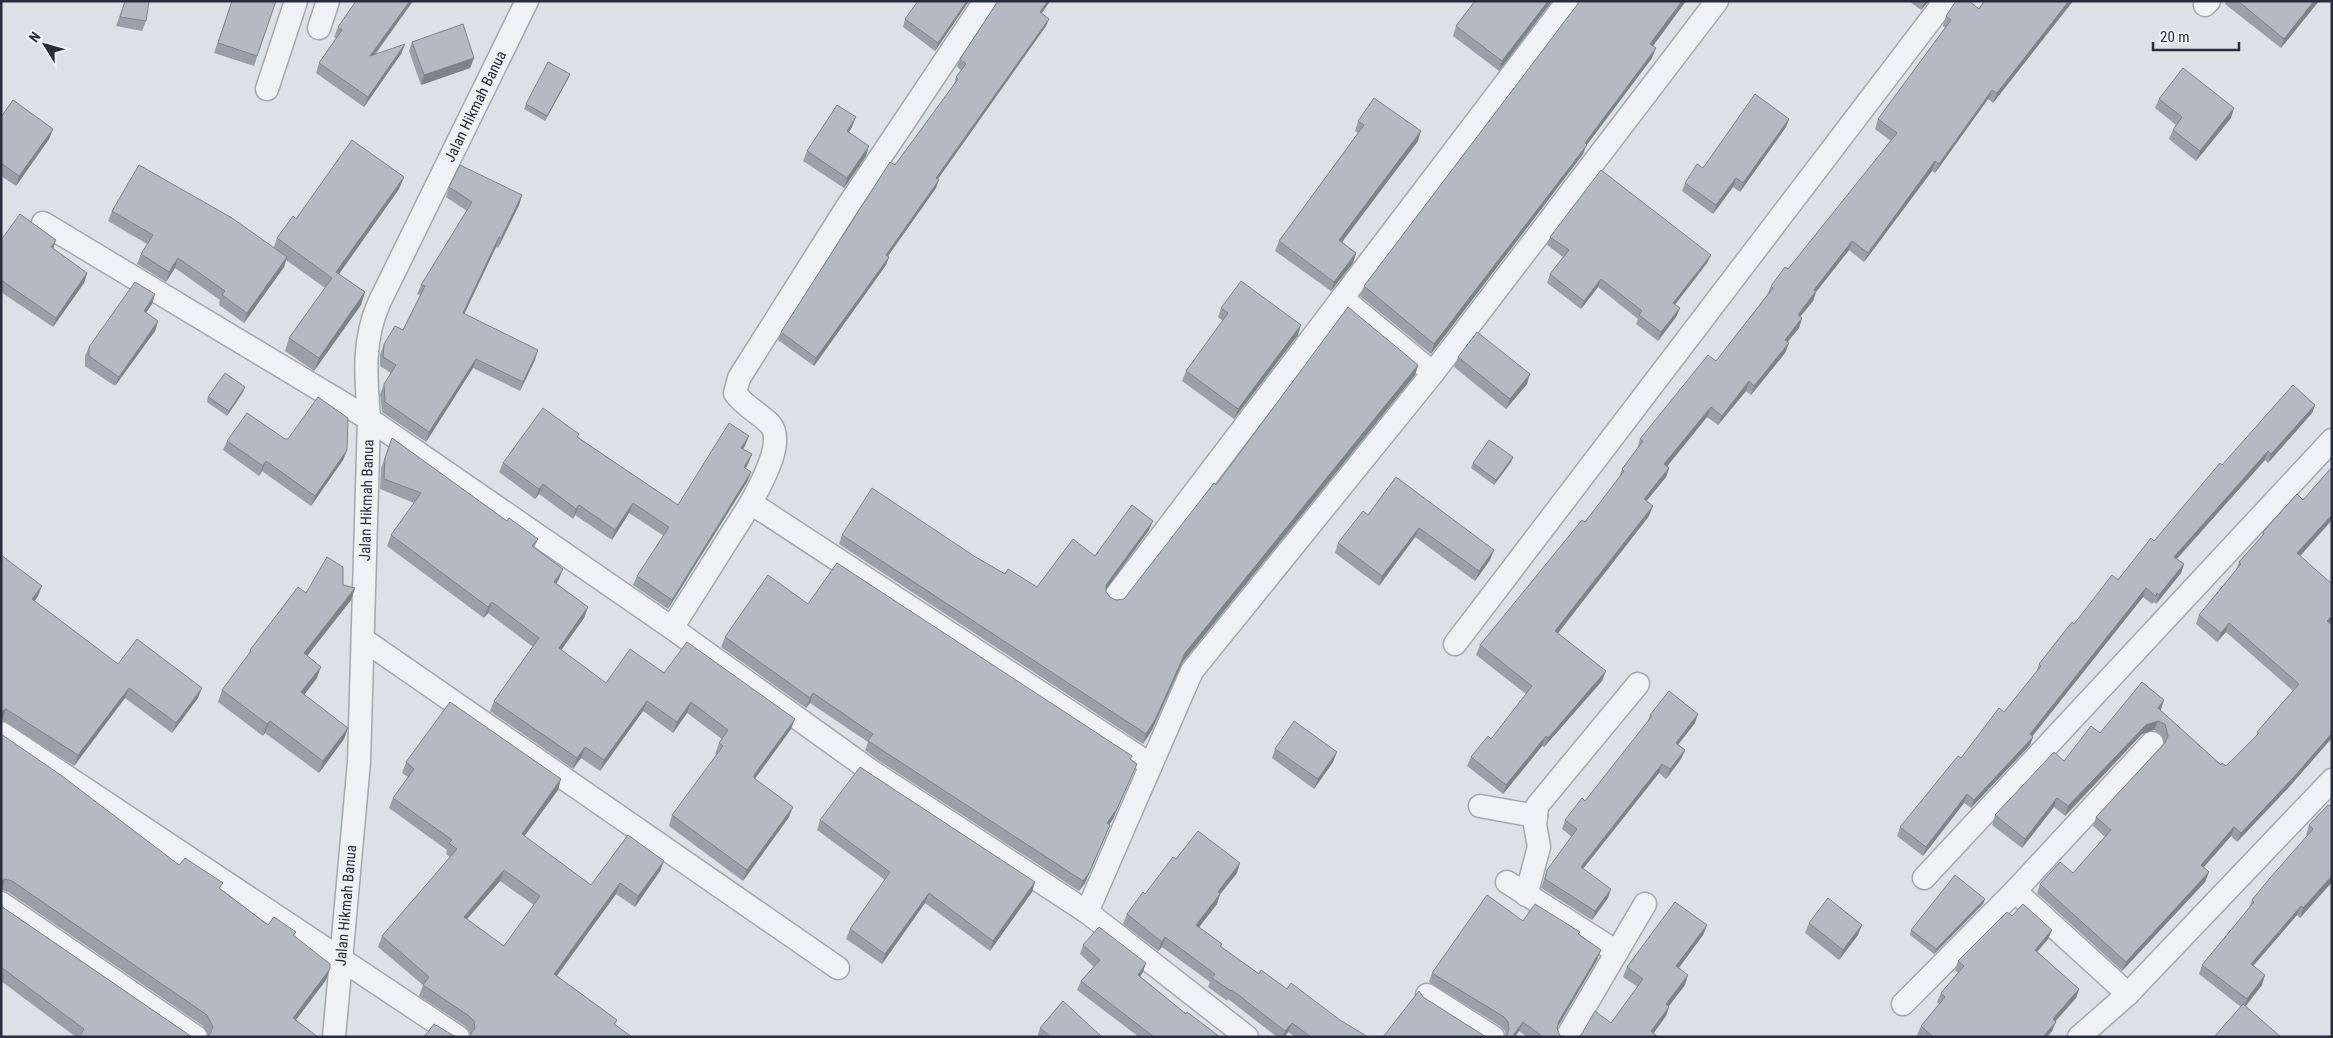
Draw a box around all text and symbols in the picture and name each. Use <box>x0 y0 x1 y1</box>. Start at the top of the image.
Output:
north arrow <box>20 20 70 70</box>
scale bar <box>2153 20 2239 52</box>
text: 20 m <box>2160 28 2190 46</box>
text: N <box>26 29 44 45</box>
street label: Jalan Hikmah Banua <box>441 48 510 165</box>
street label: Jalan Hikmah Banua <box>356 439 377 561</box>
street label: Jalan Hikmah Banua <box>331 844 360 967</box>

